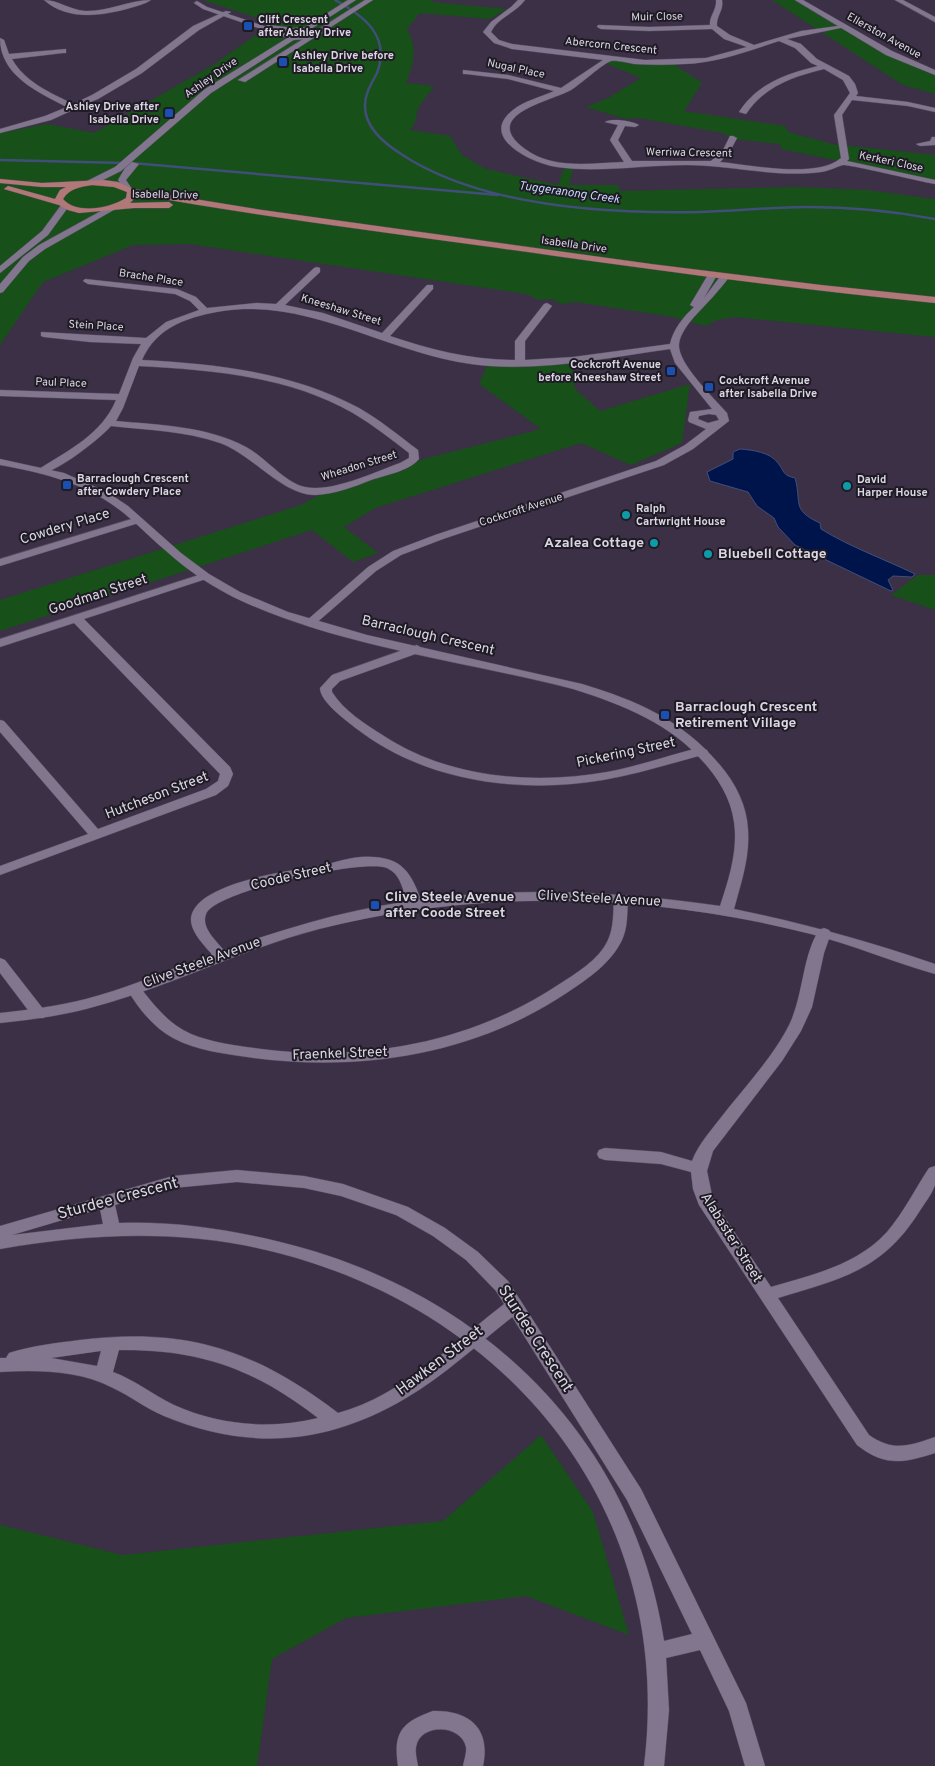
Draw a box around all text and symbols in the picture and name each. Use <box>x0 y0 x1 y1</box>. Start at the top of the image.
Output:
street label: Muir Close <box>631 10 683 24</box>
street label: Ellerston Avenue <box>844 10 924 62</box>
place label: Clift Crescent after Ashley Drive <box>258 13 351 40</box>
marker: Clift Crescent after Ashley Drive <box>242 20 254 32</box>
street label: Abercorn Crescent <box>564 34 658 58</box>
place label: Ashley Drive before Isabella Drive <box>293 49 394 76</box>
street label: Ashley Drive <box>182 54 240 101</box>
marker: Ashley Drive before Isabella Drive <box>277 56 289 68</box>
street label: Nugal Place <box>486 56 546 82</box>
place label: Ashley Drive after Isabella Drive <box>65 100 159 127</box>
marker: Ashley Drive after Isabella Drive <box>163 107 175 119</box>
street label: Werriwa Crescent <box>646 145 732 161</box>
street label: Kerkeri Close <box>858 148 925 176</box>
water label: Tuggeranong Creek <box>518 178 621 208</box>
street label: Isabella Drive <box>132 187 198 203</box>
street label: Isabella Drive <box>540 233 608 257</box>
street label: Brache Place <box>118 266 184 290</box>
street label: Kneeshaw Street <box>299 291 383 329</box>
street label: Stein Place <box>68 318 124 334</box>
place label: Cockcroft Avenue before Kneeshaw Street <box>538 358 661 385</box>
marker: Cockcroft Avenue before Kneeshaw Street <box>665 365 677 377</box>
place label: Cockcroft Avenue after Isabella Drive <box>719 374 817 401</box>
street label: Paul Place <box>35 375 87 391</box>
marker: Cockcroft Avenue after Isabella Drive <box>703 381 715 393</box>
street label: Wheadon Street <box>319 448 399 484</box>
place label: Barraclough Crescent after Cowdery Place <box>77 472 189 499</box>
place label: David Harper House <box>857 473 928 500</box>
marker: Barraclough Crescent after Cowdery Place <box>61 479 73 491</box>
marker: David Harper House <box>841 480 853 492</box>
street label: Cockcroft Avenue <box>478 490 565 530</box>
place label: Ralph Cartwright House <box>636 502 726 529</box>
street label: Cowdery Place <box>18 505 112 549</box>
marker: Ralph Cartwright House <box>620 509 632 521</box>
place label: Azalea Cottage <box>544 535 644 552</box>
marker: Azalea Cottage <box>648 537 660 549</box>
place label: Bluebell Cottage <box>718 546 827 563</box>
marker: Bluebell Cottage <box>702 548 714 560</box>
street label: Goodman Street <box>47 571 149 619</box>
street label: Barraclough Crescent <box>360 612 496 660</box>
place label: Barraclough Crescent Retirement Village <box>675 699 817 732</box>
marker: Barraclough Crescent Retirement Village <box>659 709 671 721</box>
street label: Pickering Street <box>575 734 677 772</box>
street label: Hutcheson Street <box>103 768 211 824</box>
street label: Coode Street <box>249 859 333 895</box>
street label: Clive Steele Avenue <box>537 887 661 911</box>
place label: Clive Steele Avenue after Coode Street <box>385 889 515 922</box>
marker: Clive Steele Avenue after Coode Street <box>369 899 381 911</box>
street label: Clive Steele Avenue <box>141 934 263 992</box>
street label: Fraenkel Street <box>292 1044 388 1064</box>
street label: Sturdee Crescent <box>56 1173 180 1225</box>
street label: Alabaster Street <box>697 1190 765 1286</box>
street label: Sturdee Crescent <box>493 1282 577 1396</box>
street label: Hawken Street <box>392 1322 488 1400</box>

